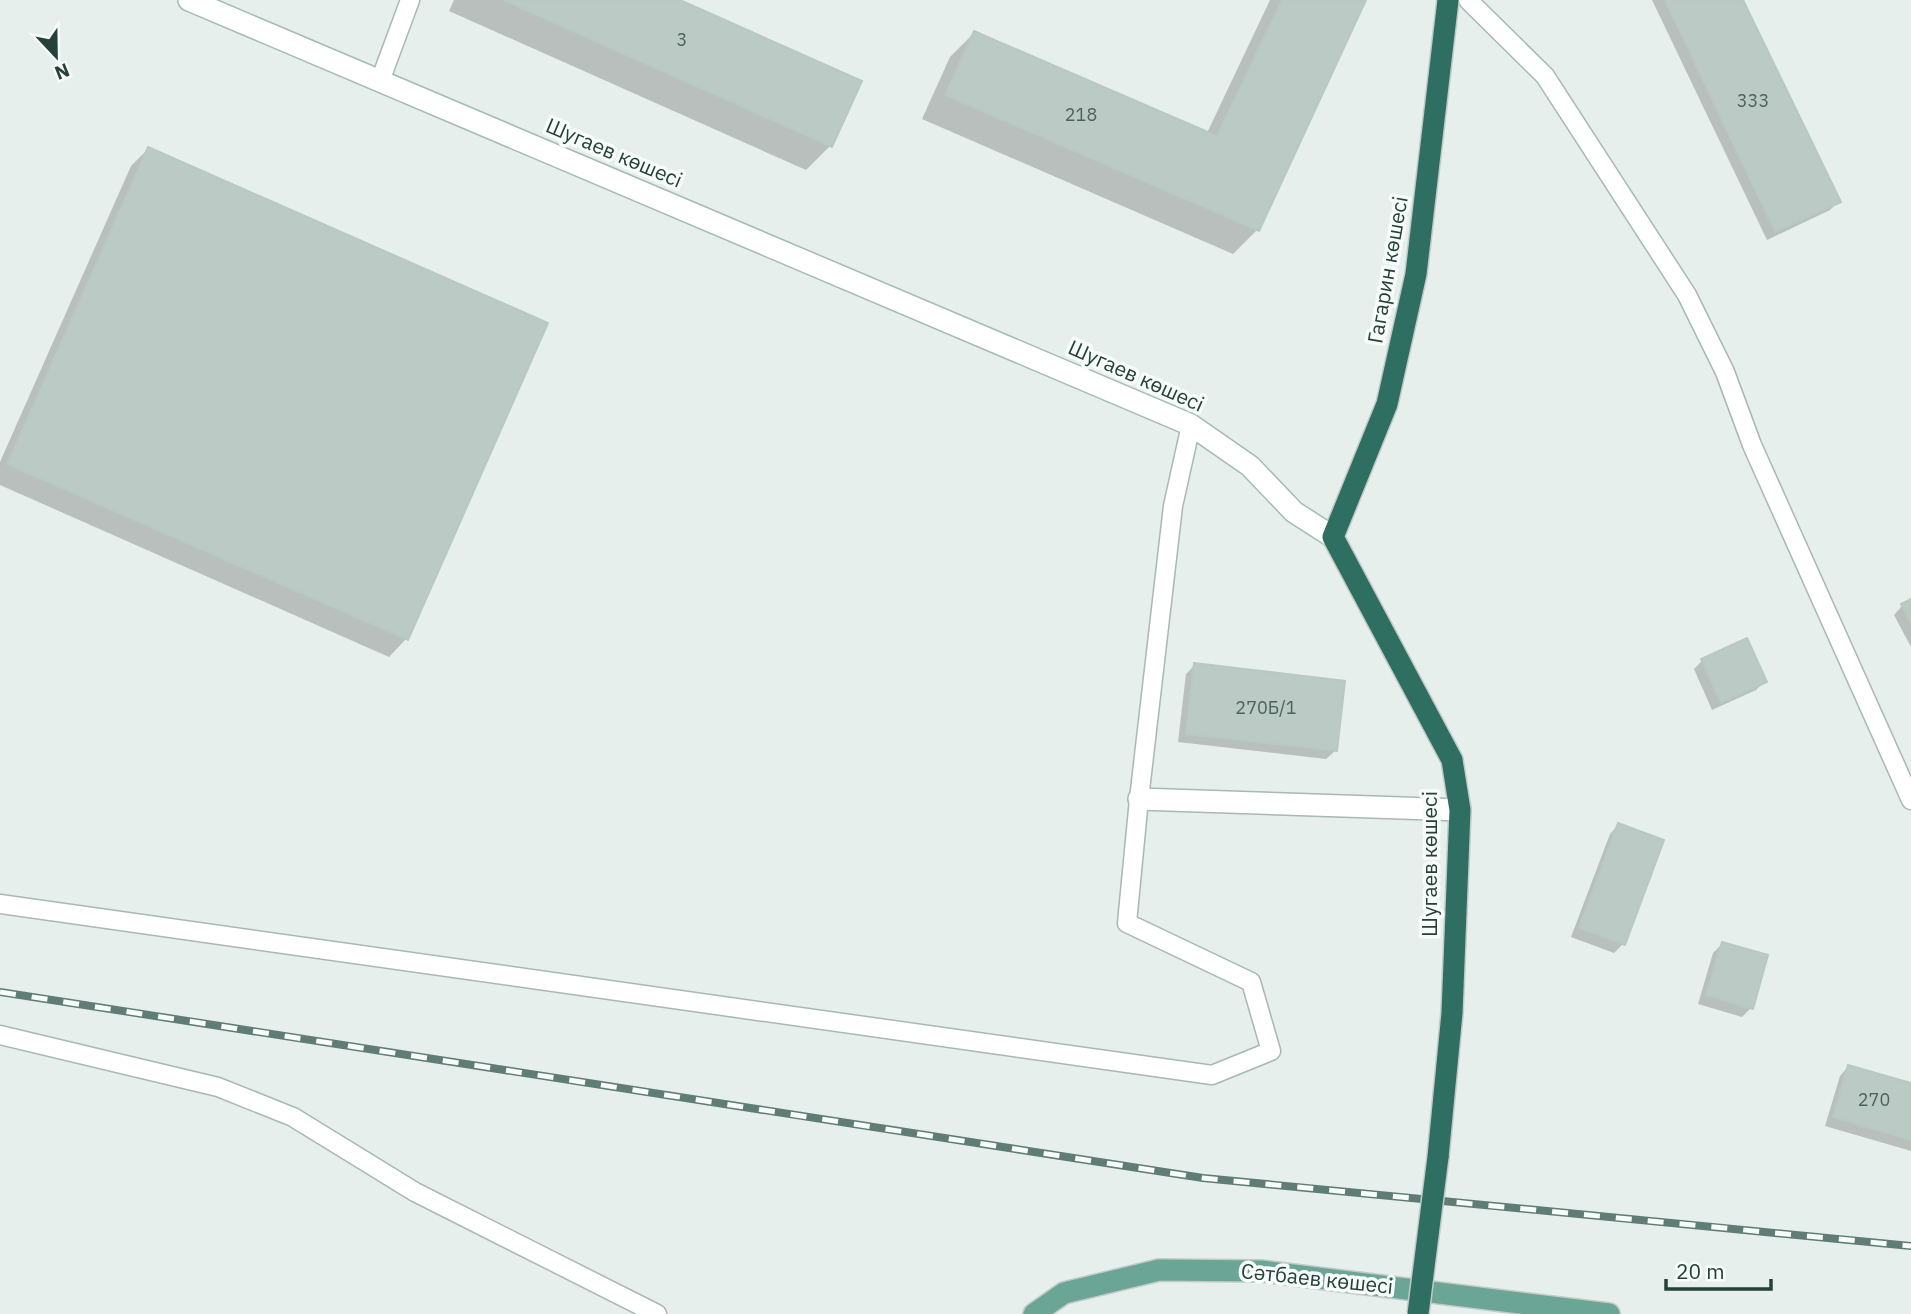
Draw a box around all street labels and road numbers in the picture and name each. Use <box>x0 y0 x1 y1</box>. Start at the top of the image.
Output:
street label: Шугаев көшесі <box>542 111 687 193</box>
street label: Гагарин көшесі <box>1360 194 1414 346</box>
street label: Шугаев көшесі <box>1064 333 1209 418</box>
street label: Шугаев көшесі <box>1415 791 1443 937</box>
street label: Сәтбаев көшесі <box>1240 1256 1395 1300</box>

